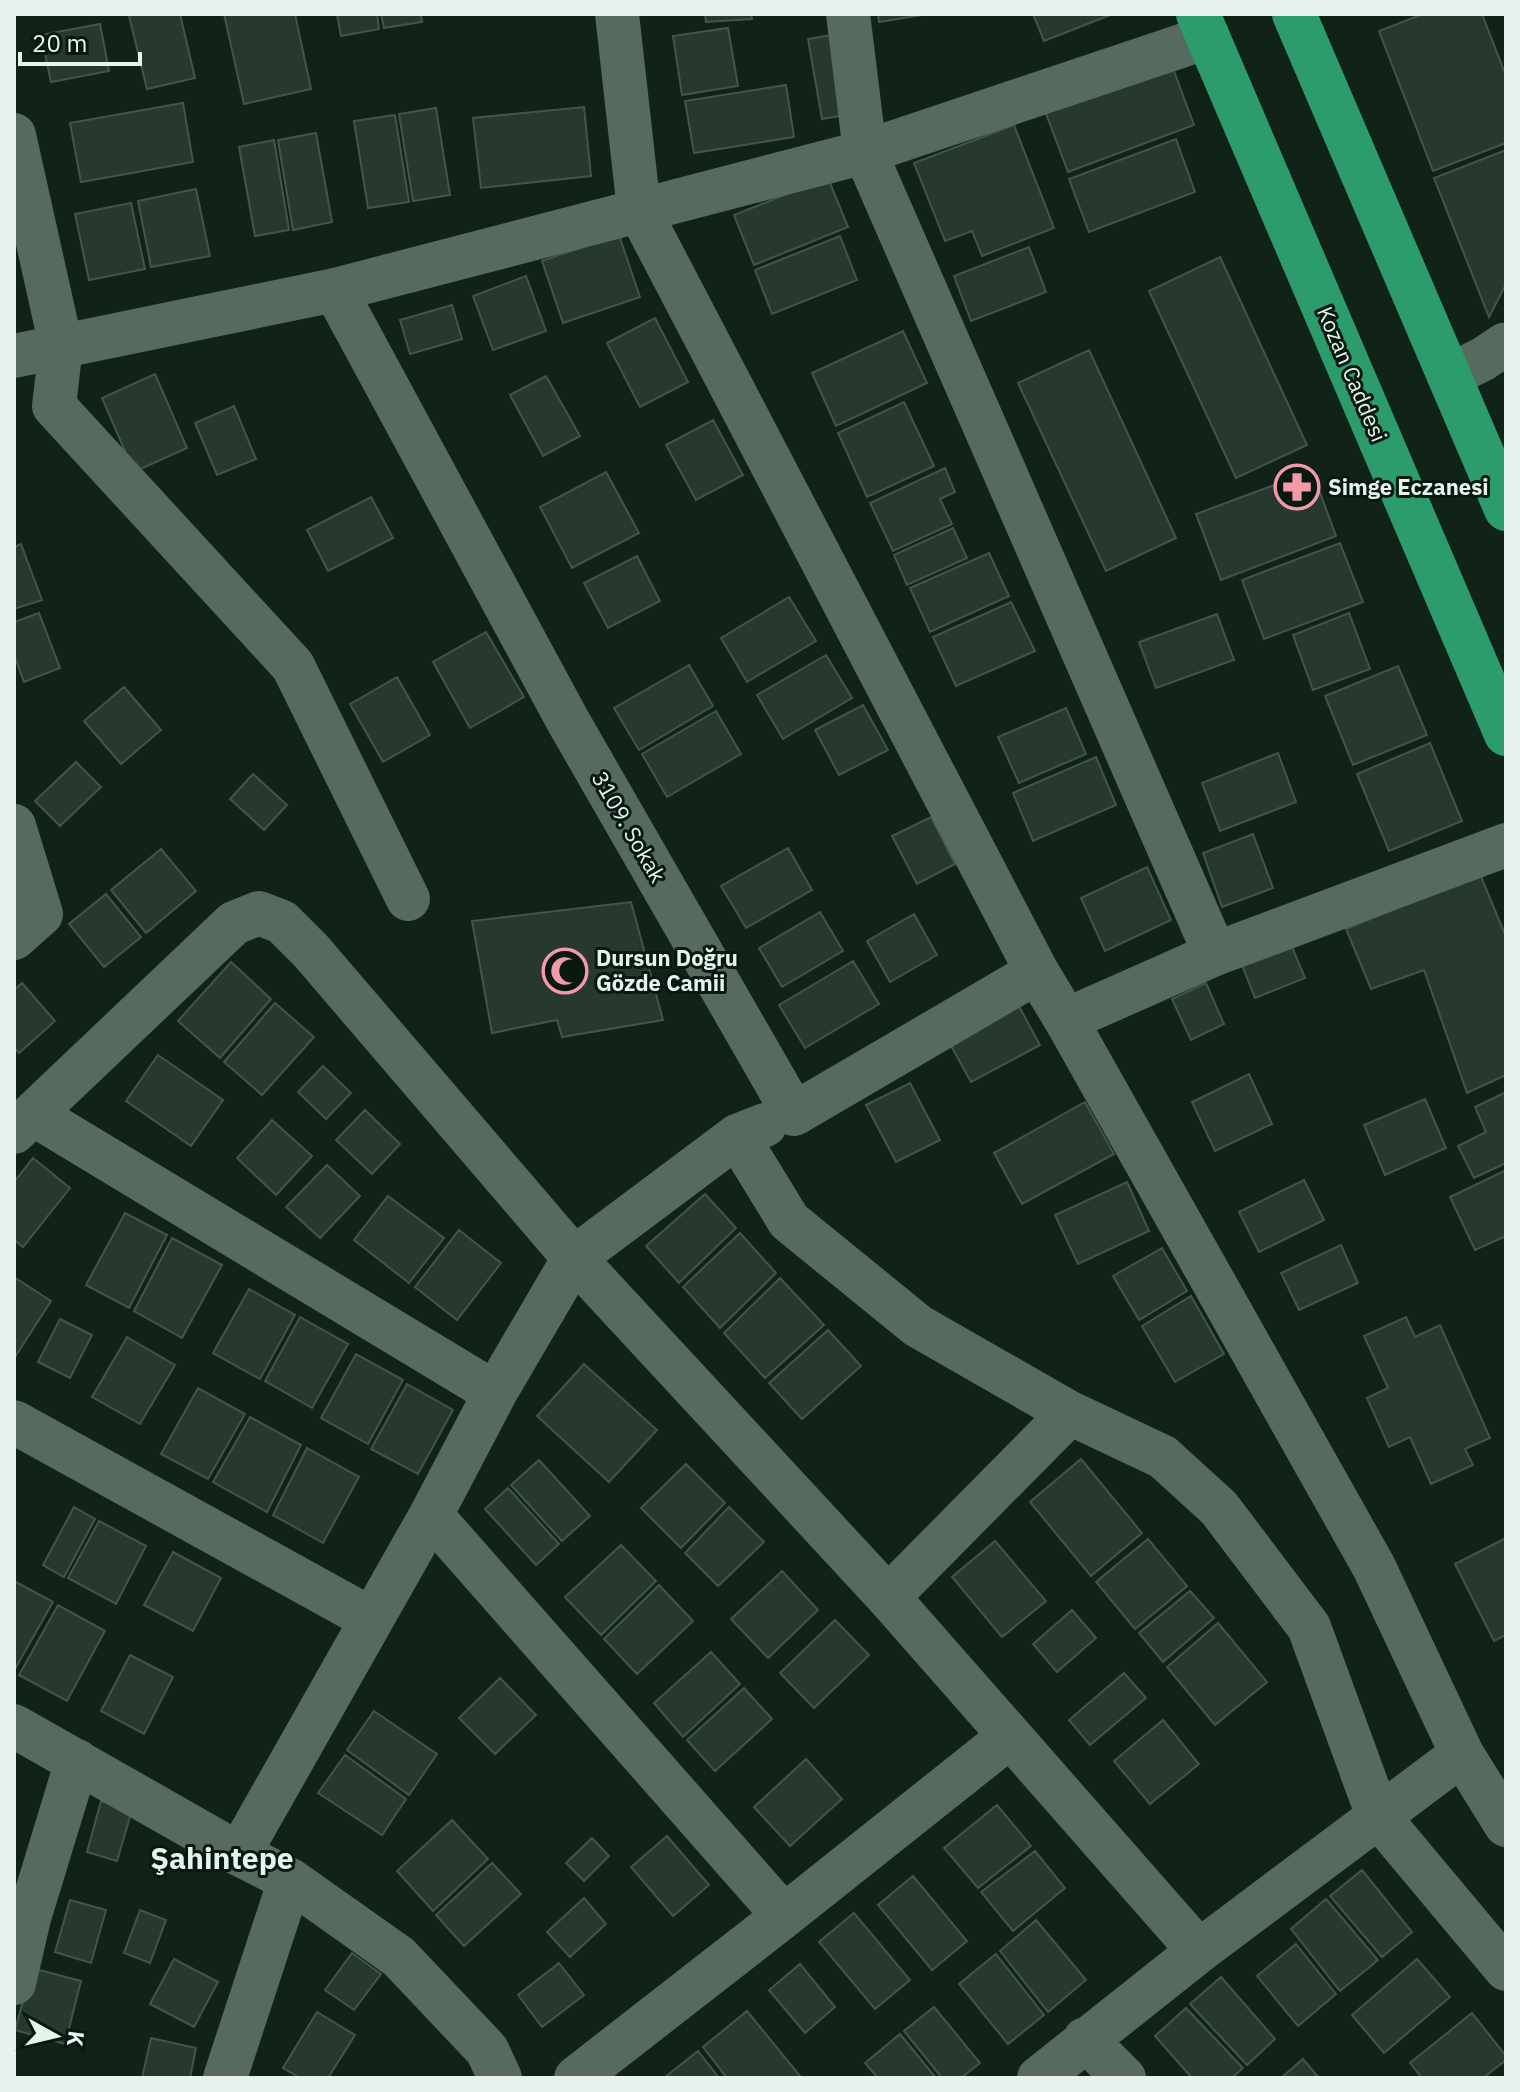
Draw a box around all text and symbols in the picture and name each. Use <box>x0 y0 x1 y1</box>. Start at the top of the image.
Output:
scale bar <box>20 16 140 66</box>
text: 20 m <box>32 27 87 59</box>
street label: Kozan Caddesi <box>1311 302 1394 446</box>
pharmacy icon: Simge Eczanesi <box>1273 463 1321 511</box>
place label: Simge Eczanesi <box>1328 472 1489 501</box>
street label: 3109. Sokak <box>586 766 673 888</box>
place label: Dursun Doğru Gözde Camii <box>596 943 738 997</box>
mosque icon: Dursun Doğru Gözde Camii <box>541 947 589 995</box>
district label: Şahintepe <box>150 1838 294 1877</box>
north arrow <box>16 1996 96 2076</box>
text: K <box>61 2029 92 2049</box>

